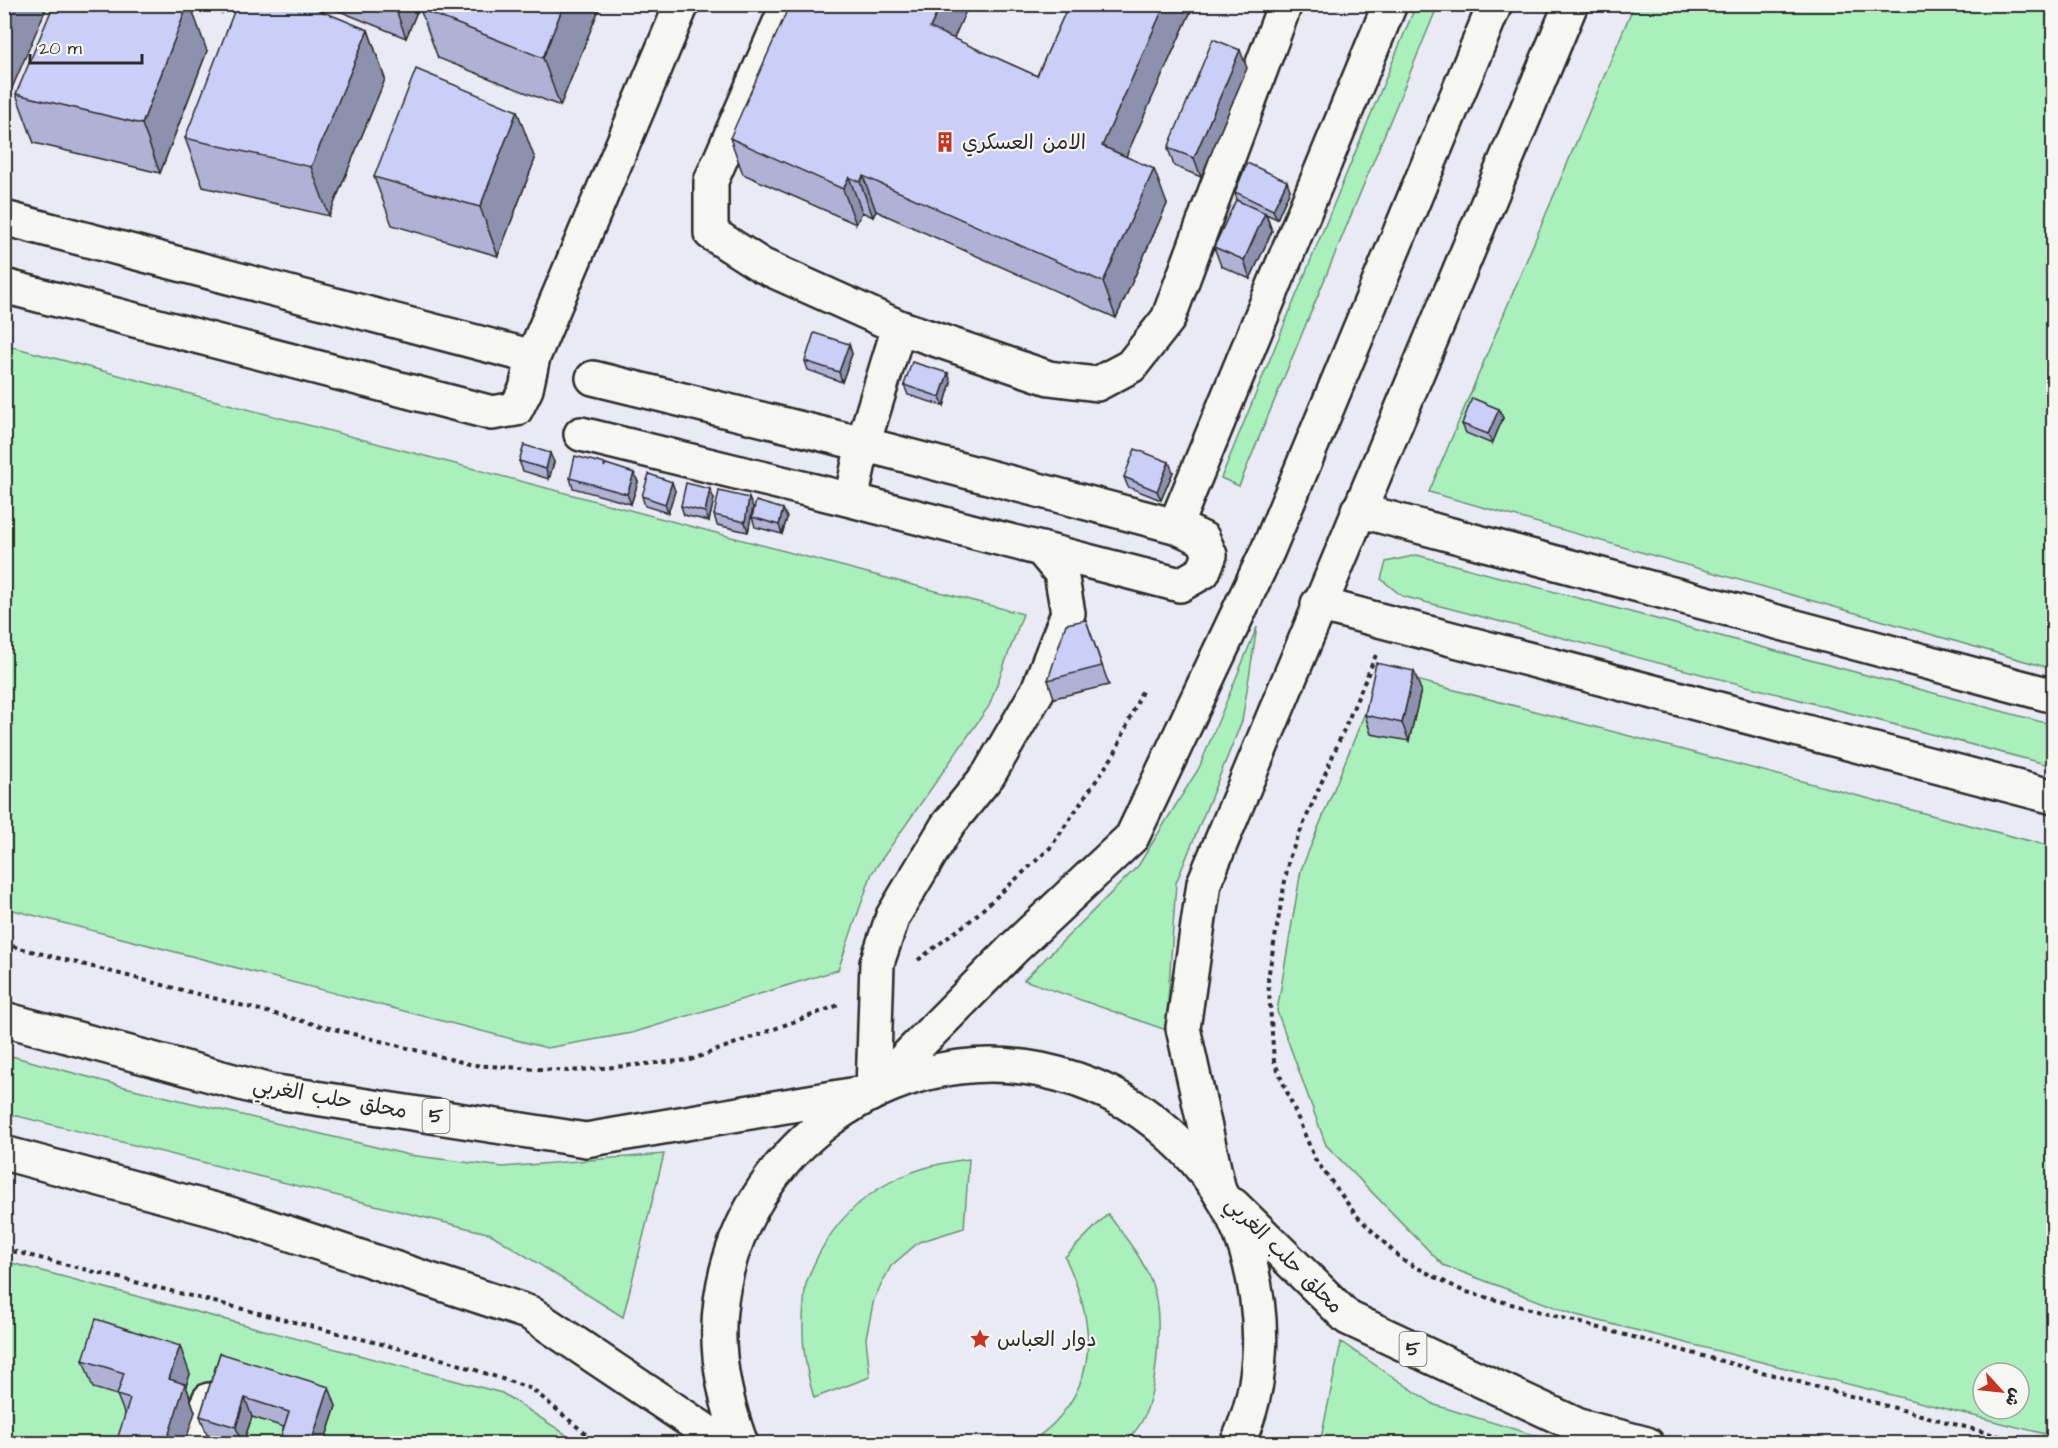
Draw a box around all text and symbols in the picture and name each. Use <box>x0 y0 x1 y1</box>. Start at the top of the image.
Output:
scale bar <box>30 27 142 65</box>
text: 20 m <box>39 36 82 61</box>
place label: الامن العسكري <box>962 128 1086 157</box>
building icon: الامن العسكري <box>933 130 957 154</box>
street label: محلق حلب الغربي <box>250 1070 409 1130</box>
road number: 5 <box>422 1099 450 1133</box>
street label: محلق حلب الغربي <box>1216 1190 1349 1323</box>
place label: دوار العباس <box>997 1325 1097 1354</box>
place icon: دوار العباس <box>968 1327 992 1351</box>
road number: 5 <box>1400 1332 1426 1366</box>
north arrow <box>1971 1361 2031 1421</box>
text: ش <box>2000 1385 2027 1410</box>

